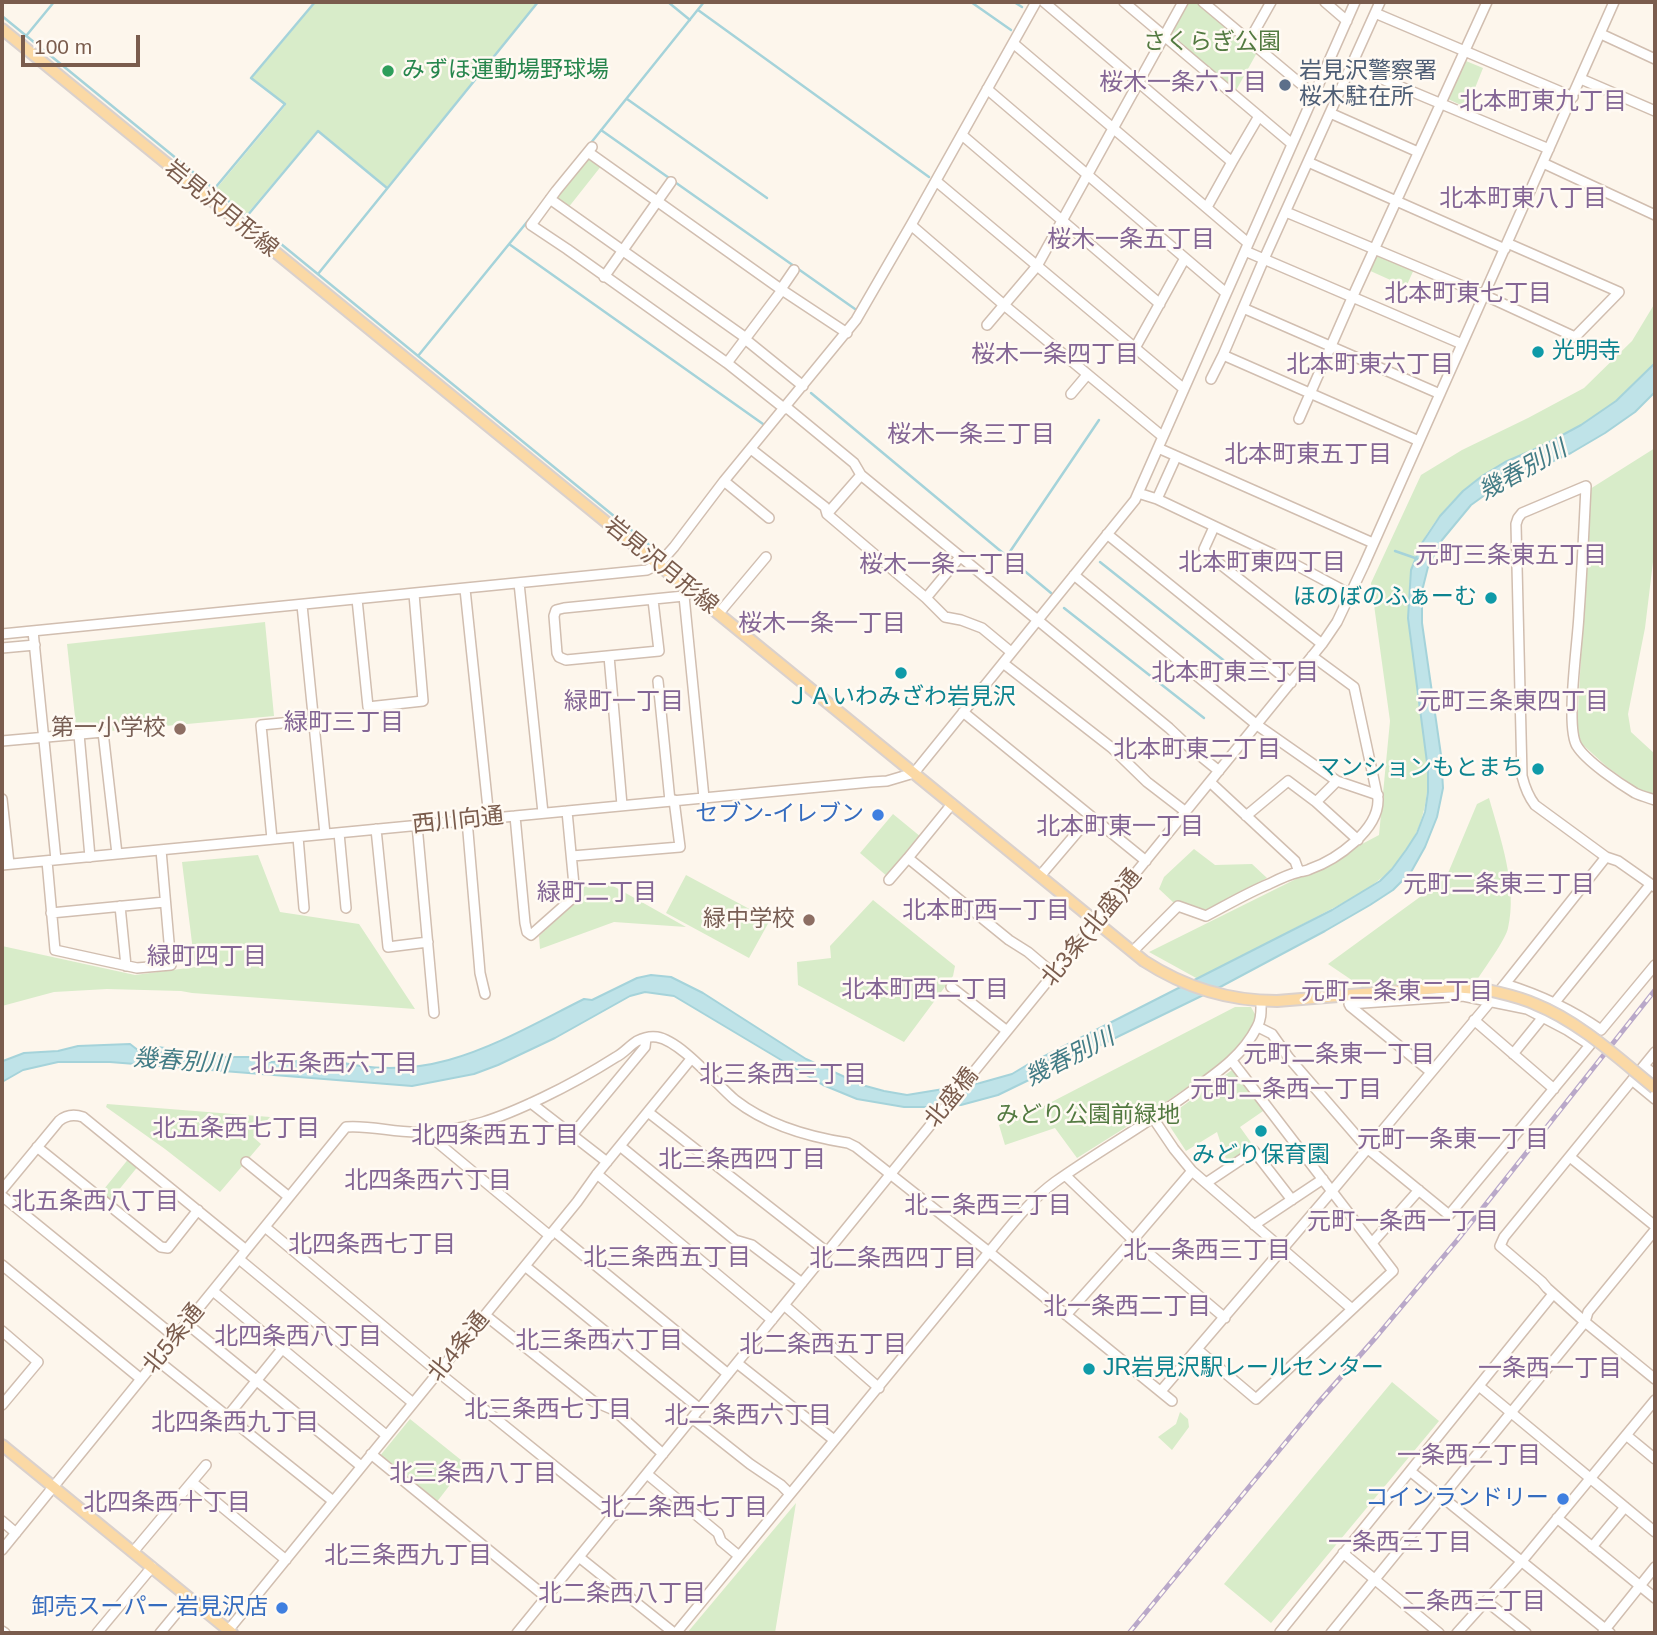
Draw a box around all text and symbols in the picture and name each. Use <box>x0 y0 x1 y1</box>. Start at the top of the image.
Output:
scale bar <box>24 21 144 65</box>
park label: さくらぎ公園 <box>1143 29 1281 57</box>
text: 100 m <box>34 35 92 58</box>
place label: みずほ運動場野球場 <box>402 57 609 85</box>
place label: 岩見沢警察署 桜木駐在所 <box>1299 58 1437 112</box>
marker: みずほ運動場野球場 <box>380 63 396 79</box>
district label: 桜木一条六丁目 <box>1099 69 1267 97</box>
marker: 岩見沢警察署 桜木駐在所 <box>1277 77 1293 93</box>
district label: 北本町東九丁目 <box>1459 88 1627 116</box>
street label: 岩見沢月形線 <box>159 155 283 263</box>
district label: 北本町東八丁目 <box>1439 185 1607 213</box>
district label: 桜木一条五丁目 <box>1047 226 1215 254</box>
district label: 北本町東七丁目 <box>1384 280 1552 308</box>
place label: 光明寺 <box>1552 338 1621 366</box>
district label: 桜木一条四丁目 <box>971 341 1139 369</box>
marker: 光明寺 <box>1530 344 1546 360</box>
district label: 北本町東六丁目 <box>1286 351 1454 379</box>
district label: 桜木一条三丁目 <box>887 421 1055 449</box>
water label: 幾春別川 <box>1474 435 1572 507</box>
district label: 北本町東五丁目 <box>1224 441 1392 469</box>
street label: 岩見沢月形線 <box>599 512 723 620</box>
district label: 元町三条東五丁目 <box>1415 542 1607 570</box>
district label: 北本町東四丁目 <box>1178 549 1346 577</box>
district label: 桜木一条二丁目 <box>859 551 1027 579</box>
place label: ほのぼのふぁーむ <box>1293 584 1477 612</box>
marker: ほのぼのふぁーむ <box>1483 590 1499 606</box>
district label: 桜木一条一丁目 <box>738 610 906 638</box>
district label: 北本町東三丁目 <box>1151 659 1319 687</box>
marker: ＪＡいわみざわ岩見沢 <box>893 665 909 681</box>
place label: ＪＡいわみざわ岩見沢 <box>786 684 1016 712</box>
district label: 緑町一丁目 <box>564 688 684 716</box>
district label: 元町三条東四丁目 <box>1417 688 1609 716</box>
district label: 緑町三丁目 <box>284 709 404 737</box>
place label: 第一小学校 <box>51 715 166 743</box>
marker: 第一小学校 <box>172 721 188 737</box>
district label: 北本町東二丁目 <box>1113 736 1281 764</box>
place label: マンションもとまち <box>1317 755 1524 783</box>
marker: マンションもとまち <box>1530 761 1546 777</box>
place label: セブン-イレブン <box>695 801 864 829</box>
street label: 西川向通 <box>411 802 505 840</box>
marker: セブン-イレブン <box>870 807 886 823</box>
district label: 北本町東一丁目 <box>1036 813 1204 841</box>
street label: 北3条(北盛)通 <box>1036 864 1148 992</box>
district label: 元町二条東三丁目 <box>1403 871 1595 899</box>
district label: 緑町二丁目 <box>537 879 657 907</box>
district label: 北本町西一丁目 <box>902 897 1070 925</box>
place label: 緑中学校 <box>703 906 795 934</box>
marker: 緑中学校 <box>801 912 817 928</box>
district label: 緑町四丁目 <box>147 943 267 971</box>
district label: 北本町西二丁目 <box>841 976 1009 1004</box>
district label: 元町二条東二丁目 <box>1301 978 1493 1006</box>
water label: 幾春別川 <box>1021 1023 1119 1093</box>
district label: 元町二条東一丁目 <box>1243 1041 1435 1069</box>
water label: 幾春別川 <box>132 1044 230 1080</box>
district label: 北五条西六丁目 <box>250 1050 418 1078</box>
district label: 北三条西三丁目 <box>699 1061 867 1089</box>
street label: 北盛橋 <box>920 1063 984 1133</box>
district label: 元町二条西一丁目 <box>1190 1076 1382 1104</box>
park label: みどり公園前緑地 <box>996 1102 1180 1130</box>
district label: 北五条西七丁目 <box>152 1115 320 1143</box>
district label: 北四条西五丁目 <box>411 1122 579 1150</box>
marker: みどり保育園 <box>1253 1123 1269 1139</box>
district label: 元町一条東一丁目 <box>1357 1126 1549 1154</box>
place label: みどり保育園 <box>1192 1142 1330 1170</box>
district label: 北三条西四丁目 <box>658 1146 826 1174</box>
district label: 北四条西六丁目 <box>344 1167 512 1195</box>
district label: 北五条西八丁目 <box>11 1188 179 1216</box>
district label: 北二条西三丁目 <box>904 1192 1072 1220</box>
district label: 元町一条西一丁目 <box>1307 1208 1499 1236</box>
district label: 北四条西七丁目 <box>288 1231 456 1259</box>
district label: 北一条西三丁目 <box>1123 1237 1291 1265</box>
district label: 北三条西五丁目 <box>583 1244 751 1272</box>
district label: 北二条西四丁目 <box>809 1245 977 1273</box>
district label: 北一条西二丁目 <box>1043 1293 1211 1321</box>
street label: 北5条通 <box>138 1299 210 1379</box>
street label: 北4条通 <box>423 1307 495 1387</box>
district label: 北四条西八丁目 <box>214 1323 382 1351</box>
district label: 北三条西六丁目 <box>515 1327 683 1355</box>
district label: 北二条西五丁目 <box>739 1331 907 1359</box>
place label: JR岩見沢駅レールセンター <box>1103 1355 1384 1383</box>
district label: 一条西一丁目 <box>1478 1355 1622 1383</box>
marker: JR岩見沢駅レールセンター <box>1081 1361 1097 1377</box>
district label: 北三条西七丁目 <box>464 1396 632 1424</box>
district label: 北二条西六丁目 <box>664 1402 832 1430</box>
district label: 北四条西九丁目 <box>151 1409 319 1437</box>
district label: 一条西二丁目 <box>1397 1442 1541 1470</box>
district label: 北三条西八丁目 <box>389 1460 557 1488</box>
place label: コインランドリー <box>1365 1485 1549 1513</box>
district label: 北四条西十丁目 <box>83 1489 251 1517</box>
marker: コインランドリー <box>1555 1491 1571 1507</box>
district label: 北二条西七丁目 <box>600 1494 768 1522</box>
district label: 一条西三丁目 <box>1328 1529 1472 1557</box>
district label: 北三条西九丁目 <box>324 1542 492 1570</box>
district label: 北二条西八丁目 <box>538 1580 706 1608</box>
district label: 二条西三丁目 <box>1402 1588 1546 1616</box>
place label: 卸売スーパー 岩見沢店 <box>32 1594 268 1622</box>
marker: 卸売スーパー 岩見沢店 <box>274 1600 290 1616</box>

